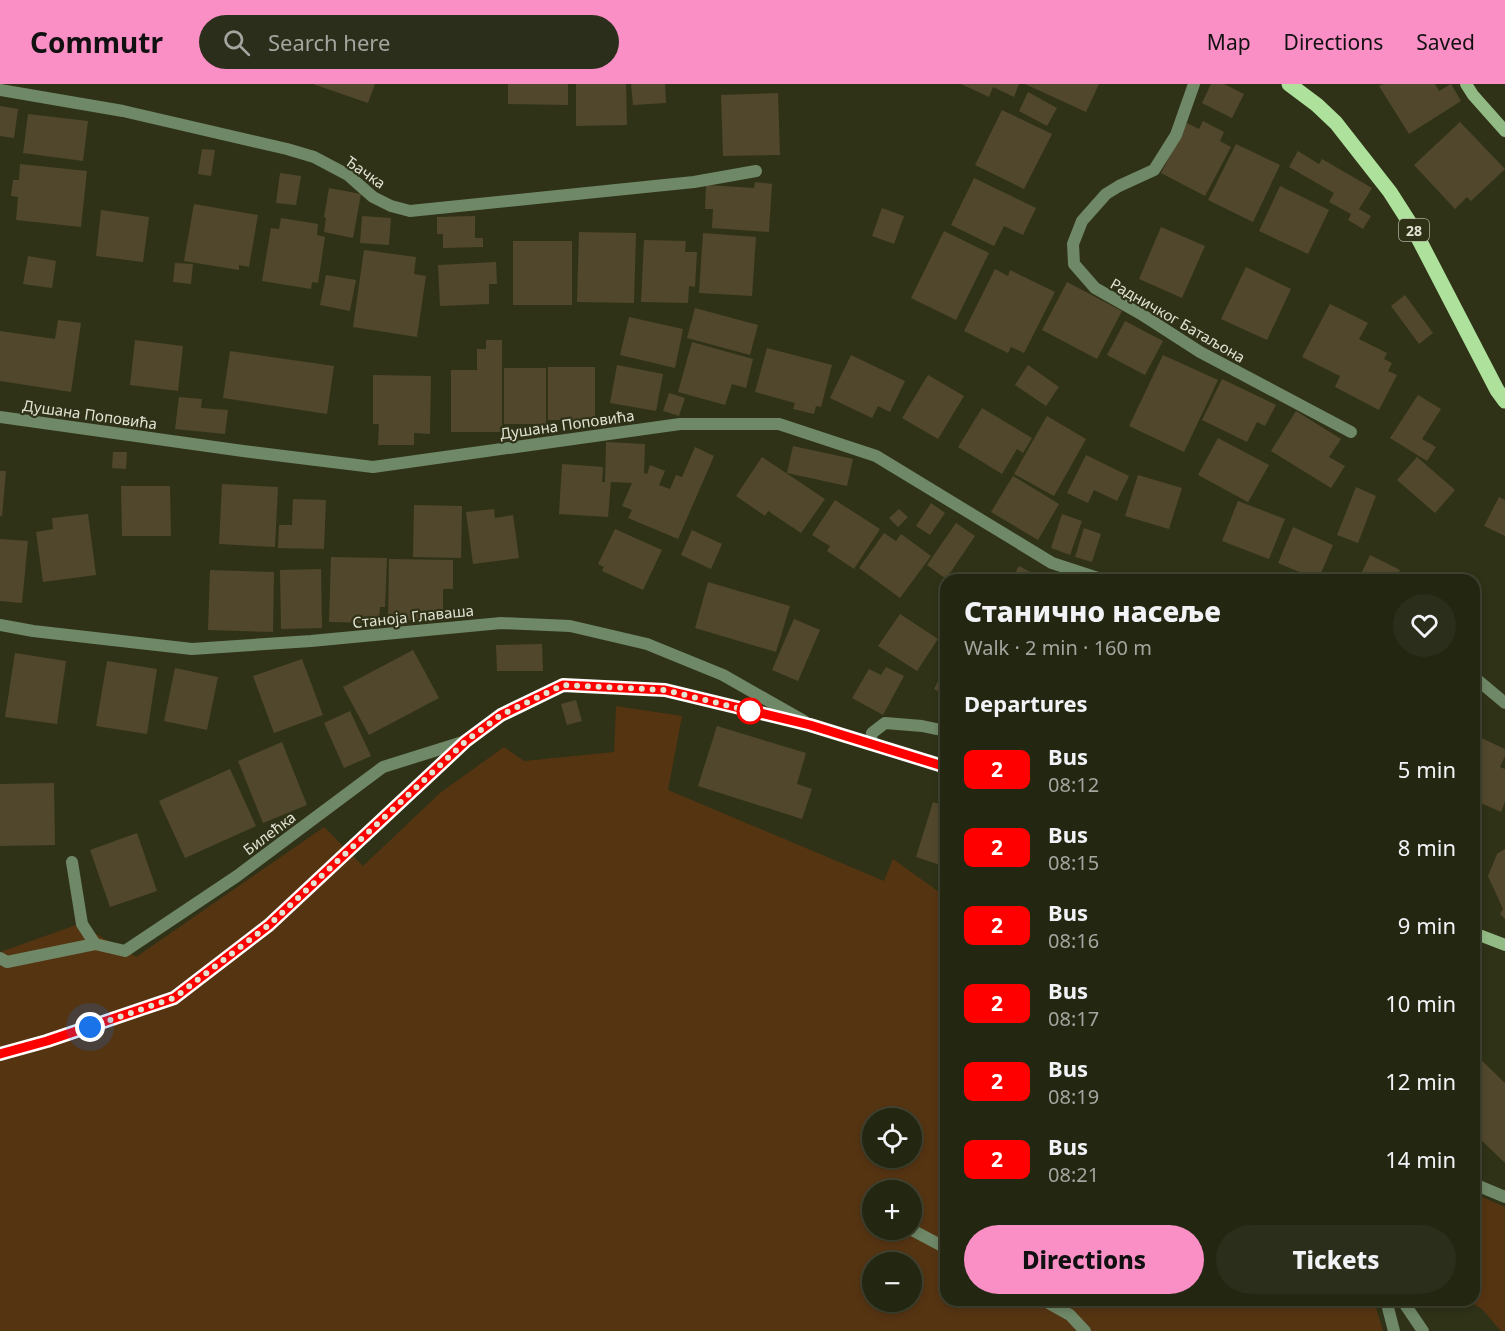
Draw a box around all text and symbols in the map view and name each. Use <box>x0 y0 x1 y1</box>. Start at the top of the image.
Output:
search box <box>199 15 619 69</box>
text: Commutr <box>30 23 163 61</box>
icon: search <box>220 26 253 59</box>
text: Search here <box>268 27 390 57</box>
text: Map <box>1207 28 1251 56</box>
text: Directions <box>1284 28 1383 56</box>
text: Saved <box>1416 28 1475 56</box>
street label: Ђачка <box>342 151 390 193</box>
road number: 28 <box>1399 219 1429 241</box>
street label: Радничког Батаљона <box>1107 273 1249 367</box>
street label: Душана Поповића <box>22 395 158 433</box>
street label: Душана Поповића <box>499 405 635 443</box>
text: Станично насеље <box>964 592 1221 630</box>
button: heart <box>1393 594 1456 657</box>
street label: Станоја Главаша <box>351 600 475 632</box>
text: Walk · 2 min · 160 m <box>964 634 1152 661</box>
text: Departures <box>964 688 1088 718</box>
unlabelled marker <box>737 698 763 724</box>
text: Bus <box>1048 741 1088 771</box>
text: 5 min <box>1398 754 1456 784</box>
text: 2 <box>991 755 1003 783</box>
text: 08:12 <box>1048 771 1099 798</box>
street label: Билећка <box>239 807 299 859</box>
text: Bus <box>1048 819 1088 849</box>
text: 8 min <box>1398 832 1456 862</box>
text: 2 <box>991 833 1003 861</box>
text: 08:15 <box>1048 849 1099 876</box>
text: Bus <box>1048 897 1088 927</box>
text: 9 min <box>1398 910 1456 940</box>
text: 2 <box>991 911 1003 939</box>
text: 08:16 <box>1048 927 1099 954</box>
text: Bus <box>1048 975 1088 1005</box>
text: 10 min <box>1385 988 1456 1018</box>
text: 2 <box>991 989 1003 1017</box>
text: 08:17 <box>1048 1005 1099 1032</box>
your location <box>75 1012 105 1042</box>
text: Bus <box>1048 1053 1088 1083</box>
text: 12 min <box>1385 1066 1456 1096</box>
text: 2 <box>991 1067 1003 1095</box>
text: 08:19 <box>1048 1083 1099 1110</box>
map controls <box>862 1108 922 1312</box>
button: locate <box>862 1108 922 1168</box>
text: Bus <box>1048 1131 1088 1161</box>
text: 14 min <box>1385 1144 1456 1174</box>
text: 2 <box>991 1145 1003 1173</box>
text: 08:21 <box>1048 1161 1099 1188</box>
button: + <box>862 1180 922 1240</box>
button: Directions <box>964 1225 1204 1294</box>
button: Tickets <box>1216 1225 1456 1294</box>
button: − <box>862 1252 922 1312</box>

